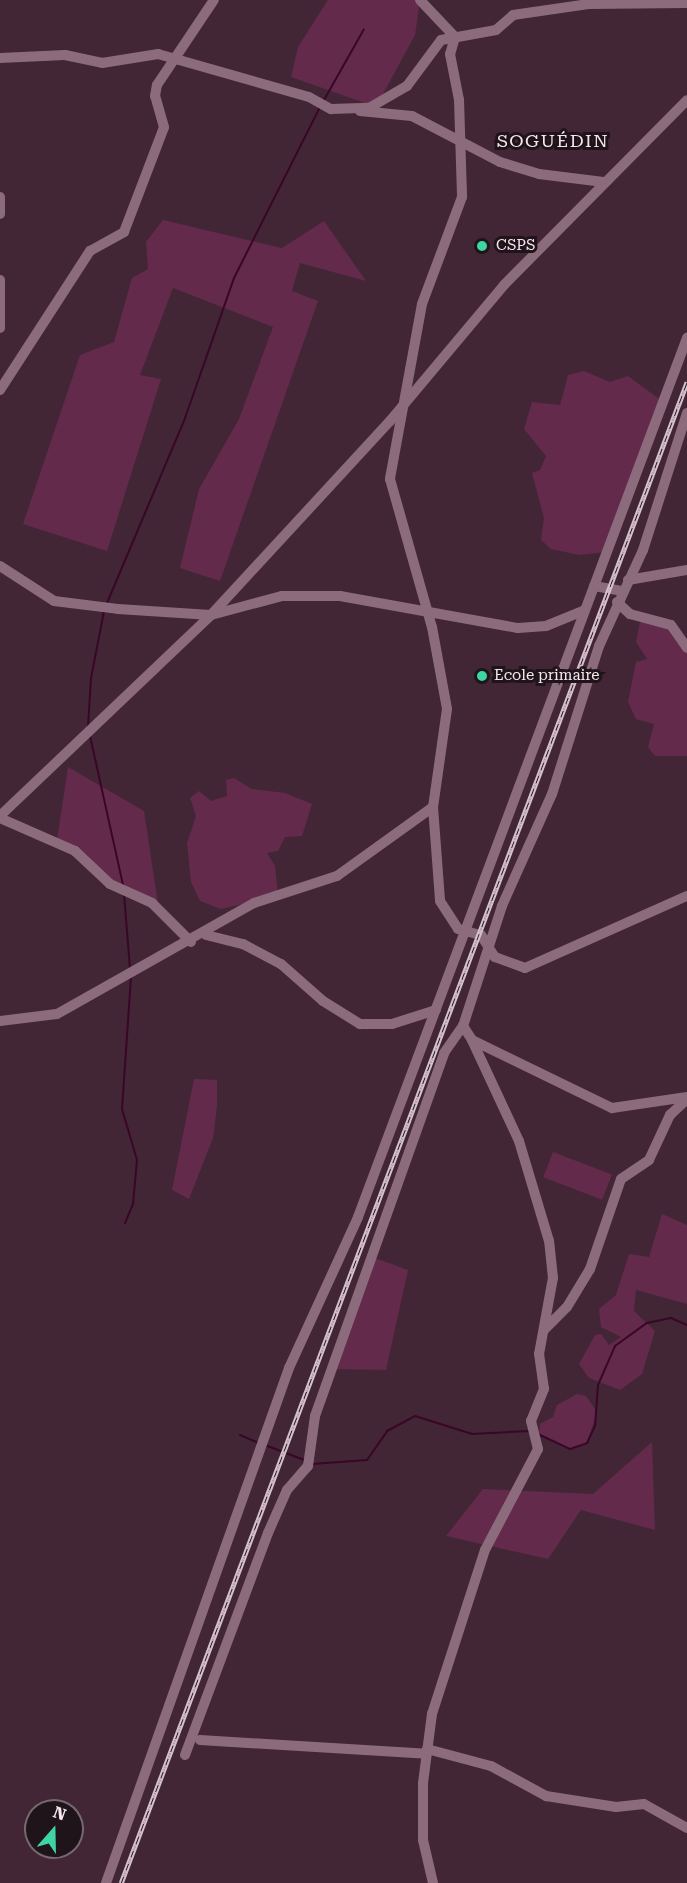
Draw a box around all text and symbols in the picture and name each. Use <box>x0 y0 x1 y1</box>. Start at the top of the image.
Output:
district label: SOGUÉDIN <box>497 130 609 152</box>
marker: CSPS <box>473 237 491 255</box>
place label: CSPS <box>496 237 535 255</box>
place label: Ecole primaire <box>494 667 600 685</box>
marker: Ecole primaire <box>475 669 489 683</box>
north arrow <box>24 1799 84 1859</box>
text: N <box>51 1802 69 1825</box>

